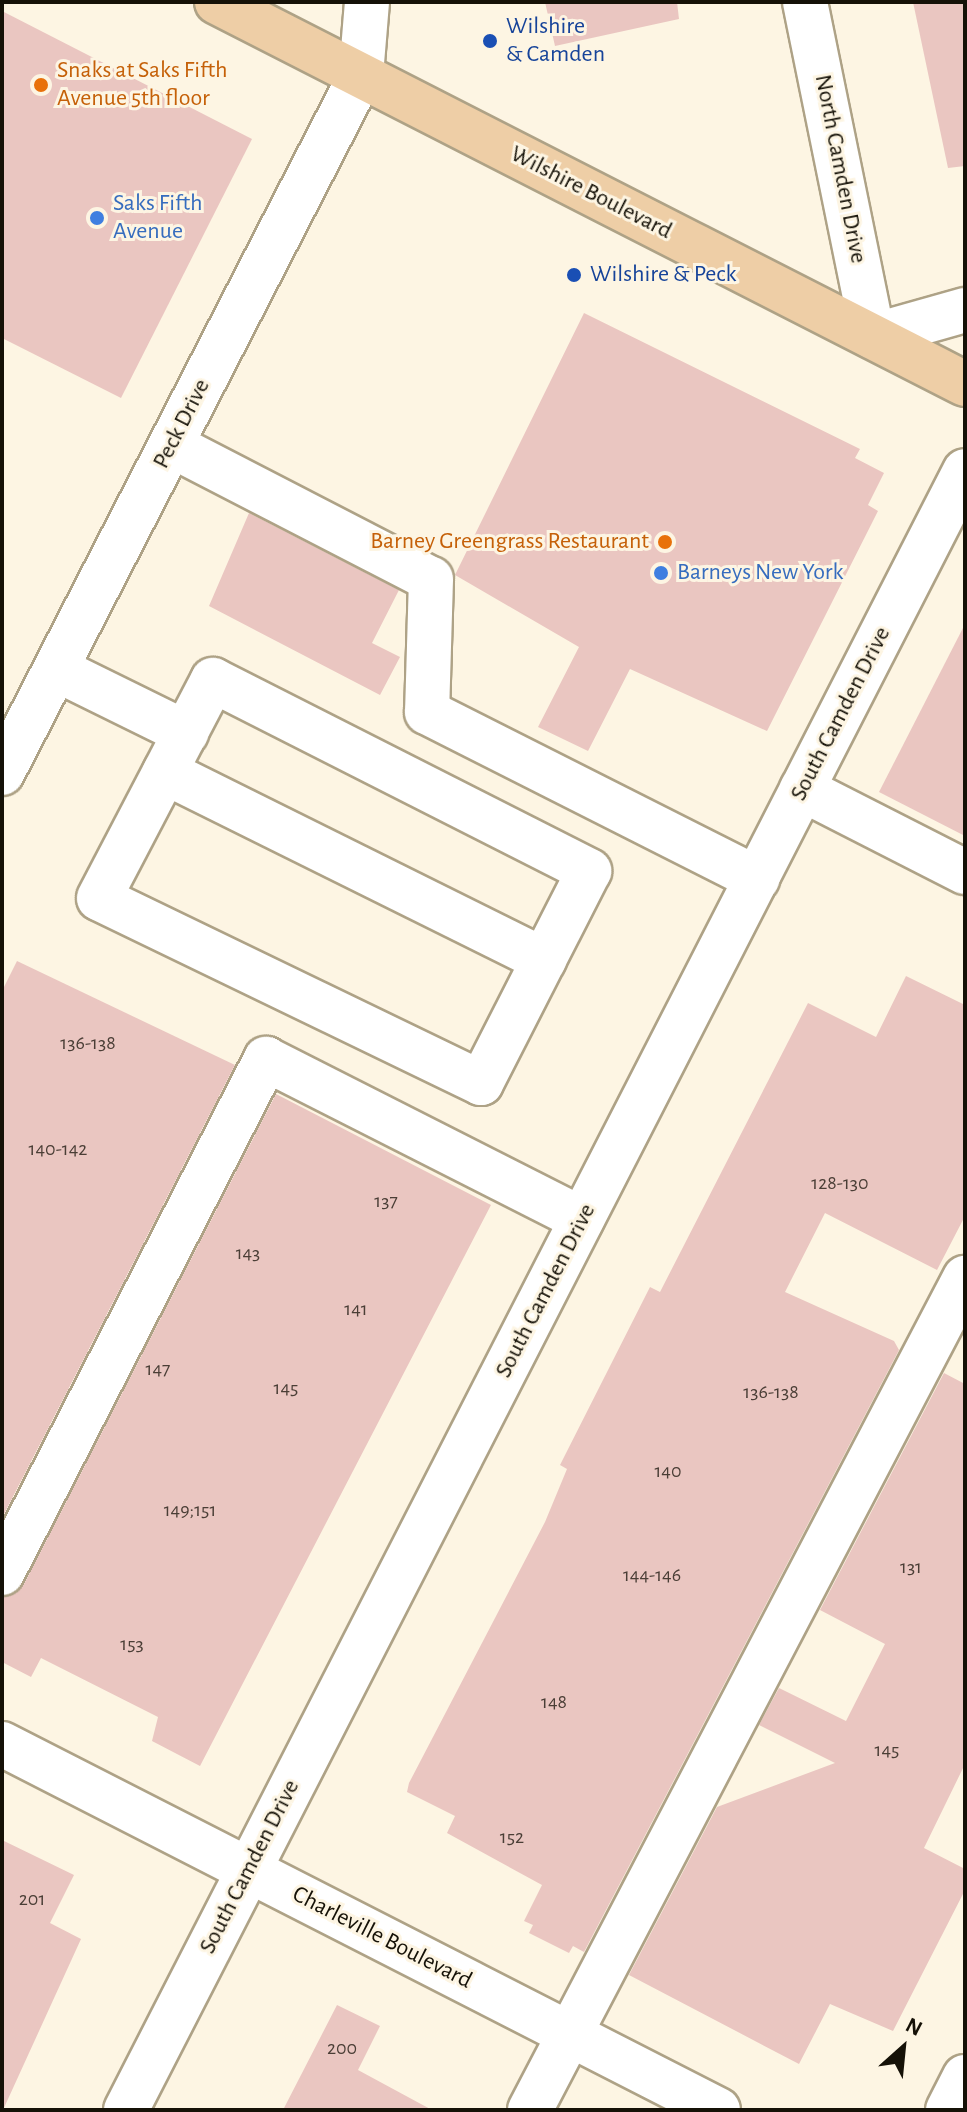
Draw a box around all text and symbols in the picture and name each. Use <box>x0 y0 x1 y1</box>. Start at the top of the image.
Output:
place label: Wilshire & Camden <box>506 13 605 69</box>
marker: Wilshire & Camden <box>481 32 499 50</box>
place label: Snaks at Saks Fifth Avenue 5th floor <box>57 57 228 113</box>
street label: North Camden Drive <box>808 72 872 266</box>
marker: Snaks at Saks Fifth Avenue 5th floor <box>32 76 50 94</box>
street label: Wilshire Boulevard <box>505 140 677 246</box>
place label: Saks Fifth Avenue <box>113 190 203 246</box>
marker: Saks Fifth Avenue <box>88 209 106 227</box>
place label: Wilshire & Peck <box>590 261 736 289</box>
marker: Wilshire & Peck <box>565 266 583 284</box>
street label: Peck Drive <box>147 374 217 474</box>
place label: Barney Greengrass Restaurant <box>370 528 649 556</box>
marker: Barney Greengrass Restaurant <box>656 533 674 551</box>
place label: Barneys New York <box>677 559 844 587</box>
marker: Barneys New York <box>652 564 670 582</box>
street label: South Camden Drive <box>785 622 897 806</box>
house number: 136-138 <box>60 1031 116 1055</box>
house number: 140-142 <box>29 1137 87 1161</box>
house number: 128-130 <box>811 1171 869 1195</box>
house number: 137 <box>374 1189 398 1213</box>
street label: South Camden Drive <box>490 1199 602 1383</box>
house number: 143 <box>236 1241 260 1265</box>
house number: 141 <box>344 1297 368 1321</box>
house number: 147 <box>146 1357 170 1381</box>
house number: 145 <box>274 1376 298 1400</box>
house number: 136-138 <box>743 1380 799 1404</box>
house number: 140 <box>654 1459 682 1483</box>
house number: 149;151 <box>164 1498 216 1522</box>
house number: 131 <box>900 1555 922 1579</box>
house number: 144-146 <box>623 1563 681 1587</box>
house number: 153 <box>120 1632 144 1656</box>
house number: 148 <box>541 1690 567 1714</box>
house number: 145 <box>875 1738 899 1762</box>
street label: South Camden Drive <box>194 1775 306 1959</box>
house number: 152 <box>500 1825 524 1849</box>
street label: Charleville Boulevard <box>287 1880 477 1996</box>
house number: 201 <box>19 1887 45 1911</box>
north arrow <box>863 2008 943 2088</box>
text: N <box>902 2013 926 2040</box>
house number: 200 <box>327 2036 357 2060</box>

